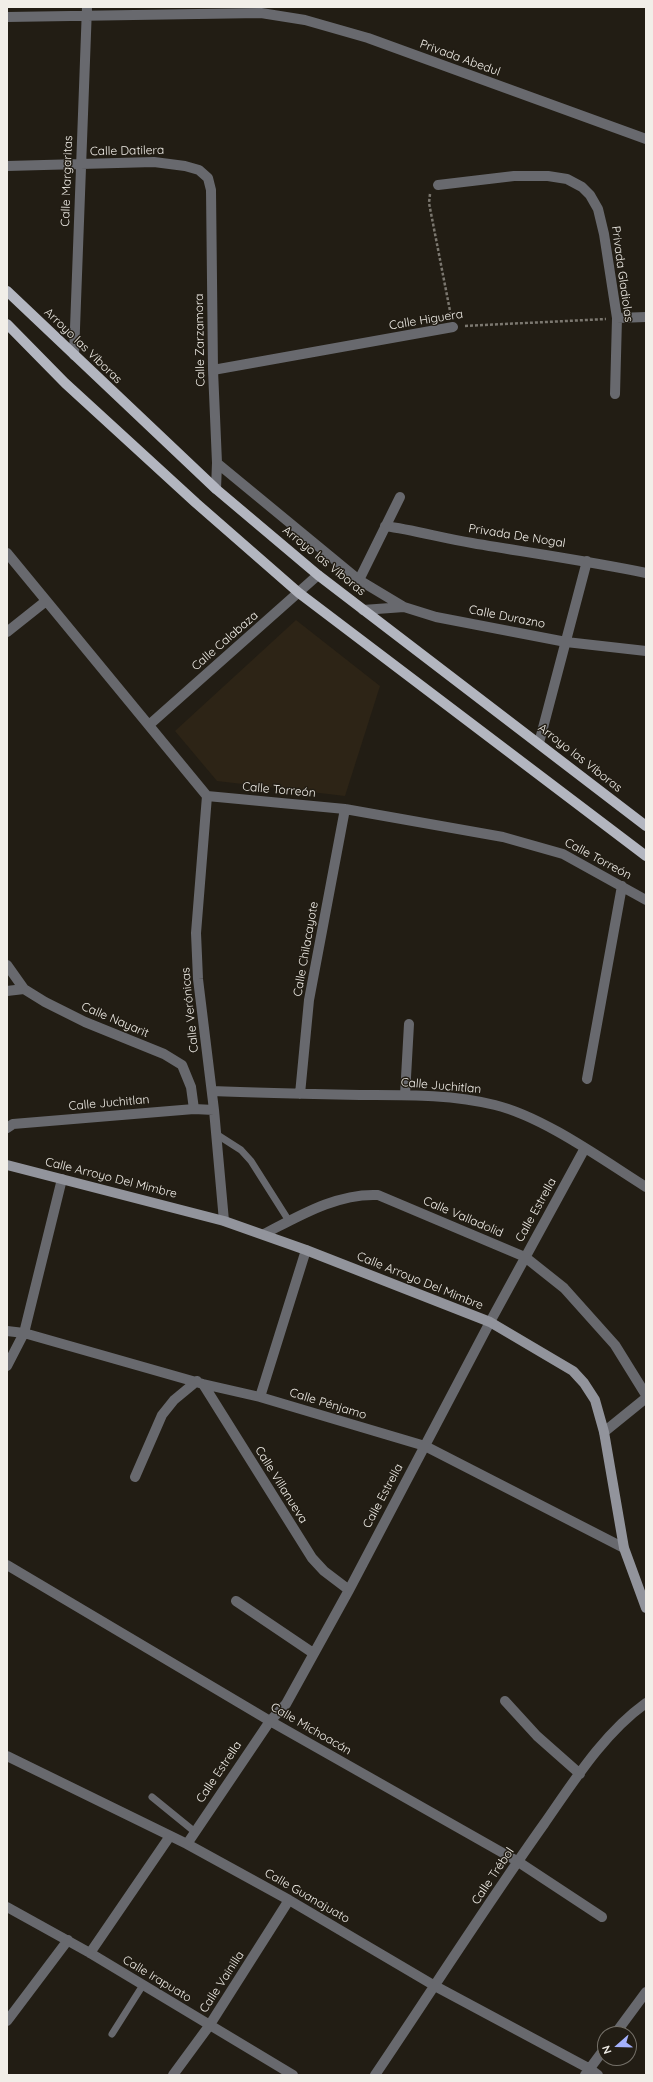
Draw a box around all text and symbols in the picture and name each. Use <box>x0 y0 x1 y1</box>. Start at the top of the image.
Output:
street label: Privada Abedul <box>418 37 502 79</box>
street label: Calle Margaritas <box>58 135 76 227</box>
street label: Calle Datilera <box>90 143 164 159</box>
street label: Privada Gladiolas <box>608 225 636 323</box>
street label: Calle Zarzamora <box>192 293 208 387</box>
street label: Arroyo las Víboras <box>41 305 125 387</box>
street label: Calle Higuera <box>388 307 464 333</box>
street label: Privada De Nogal <box>467 521 567 551</box>
street label: Arroyo las Víboras <box>280 523 368 599</box>
street label: Calle Durazno <box>467 603 547 631</box>
street label: Calle Calabaza <box>189 608 261 674</box>
street label: Arroyo las Víboras <box>535 721 625 795</box>
street label: Calle Torreón <box>242 780 316 800</box>
street label: Calle Torreón <box>562 835 634 883</box>
street label: Calle Chilacayote <box>291 900 321 998</box>
street label: Calle Verónicas <box>178 967 202 1053</box>
street label: Calle Nayarit <box>79 999 151 1041</box>
street label: Calle Juchitlan <box>400 1075 482 1097</box>
street label: Calle Juchitlan <box>68 1092 150 1114</box>
street label: Calle Arroyo Del Mimbre <box>44 1155 178 1201</box>
street label: Calle Estrella <box>512 1175 560 1245</box>
street label: Calle Valladolid <box>421 1194 505 1240</box>
street label: Calle Arroyo Del Mimbre <box>355 1249 485 1313</box>
street label: Calle Pénjamo <box>288 1385 368 1423</box>
street label: Calle Villanueva <box>252 1444 310 1526</box>
street label: Calle Estrella <box>360 1461 406 1531</box>
street label: Calle Michoacán <box>268 1700 354 1758</box>
street label: Calle Estrella <box>193 1739 245 1805</box>
street label: Calle Trébol <box>469 1845 517 1907</box>
street label: Calle Guanajuato <box>262 1866 352 1926</box>
street label: Calle Vainilla <box>197 1949 247 2015</box>
street label: Calle Irapuato <box>120 1953 194 2005</box>
north arrow <box>597 2026 637 2066</box>
text: N <box>599 2044 615 2056</box>

